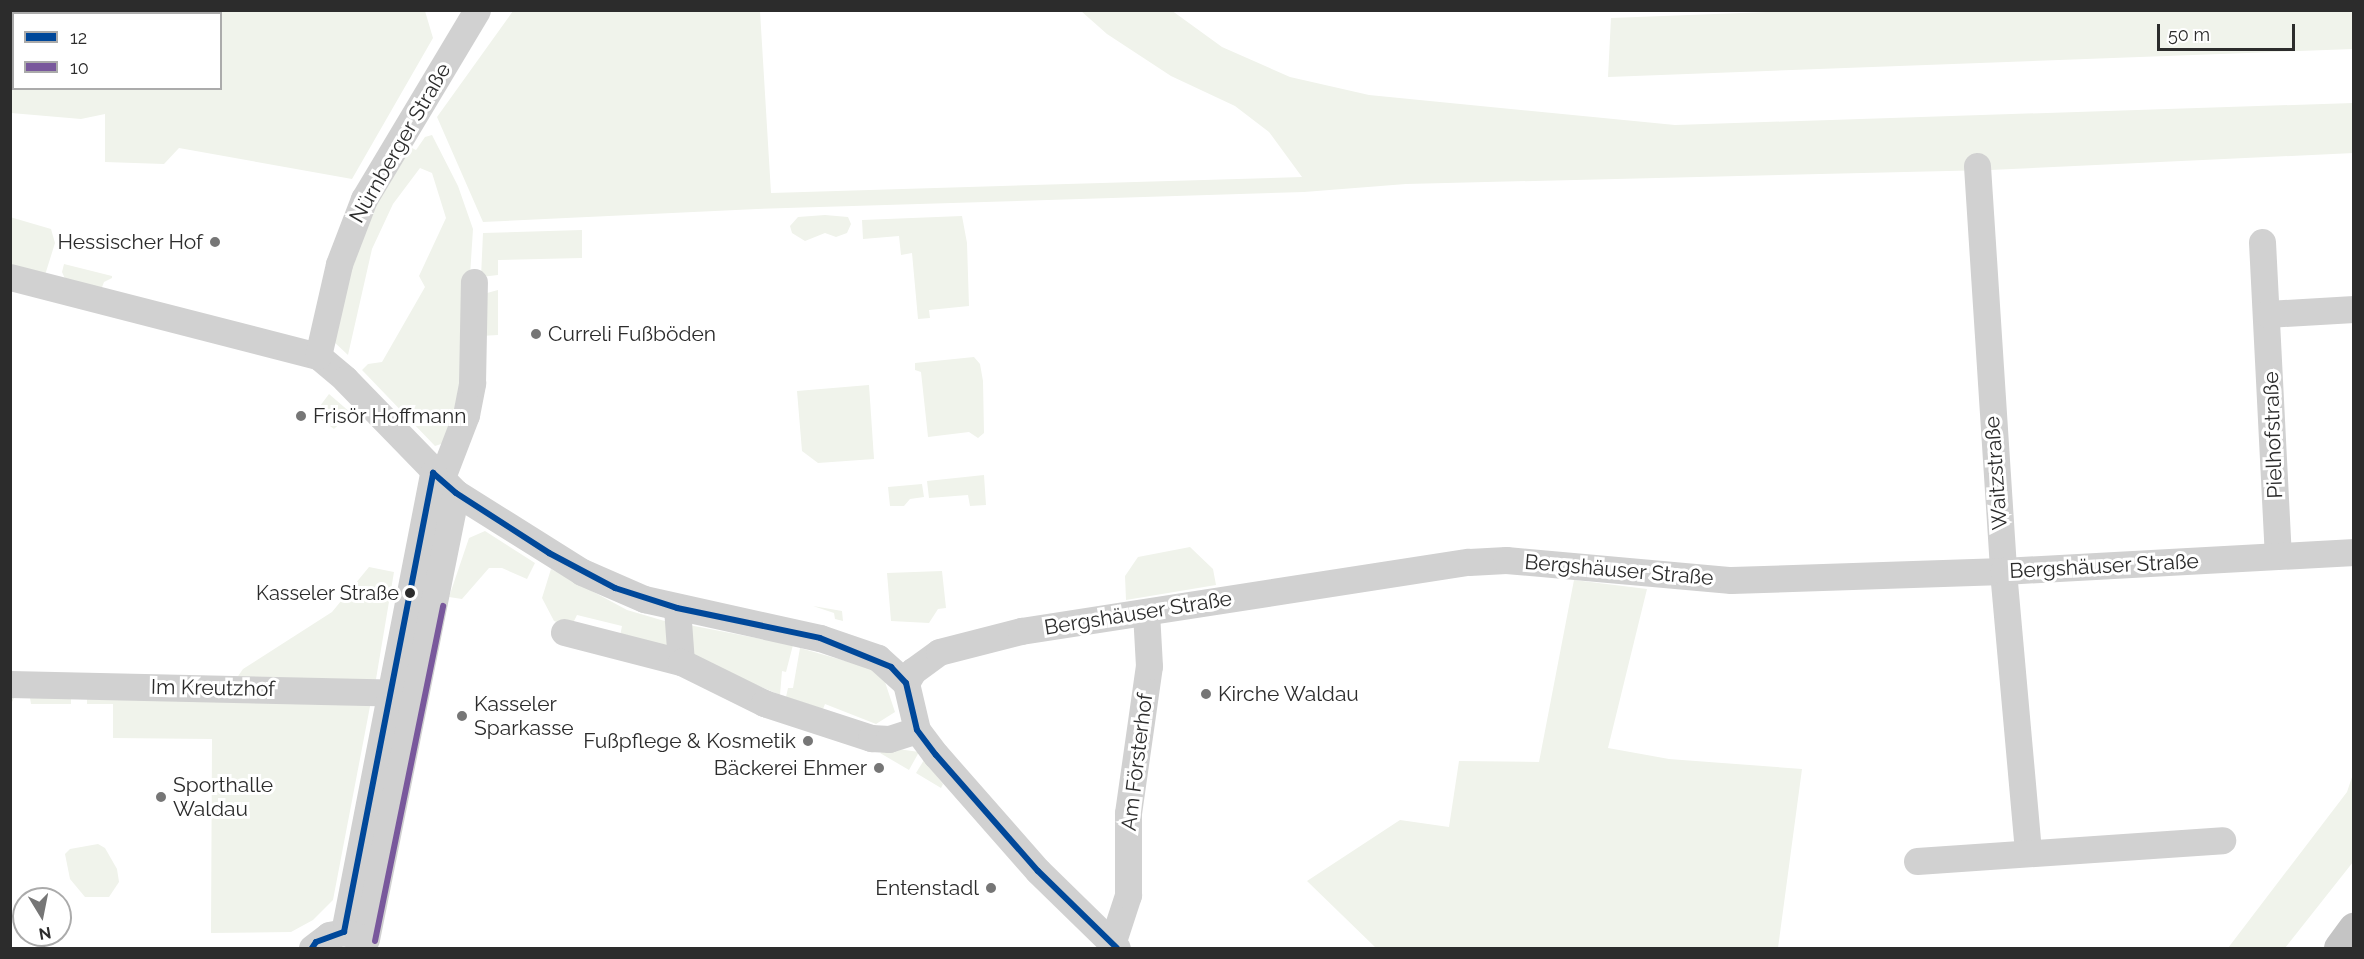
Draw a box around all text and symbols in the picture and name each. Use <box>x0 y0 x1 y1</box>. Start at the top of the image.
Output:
legend <box>12 12 222 90</box>
scale bar <box>2160 12 2298 50</box>
text: 50 m <box>2168 24 2210 45</box>
text: 12 <box>70 27 87 48</box>
text: 10 <box>70 57 89 78</box>
street label: Nürnberger Straße <box>344 58 456 228</box>
place label: Hessischer Hof <box>57 229 203 255</box>
marker: Hessischer Hof <box>208 235 222 249</box>
place label: Curreli Fußböden <box>548 321 716 347</box>
marker: Curreli Fußböden <box>529 327 543 341</box>
street label: Pielhofstraße <box>2258 371 2288 499</box>
place label: Frisör Hoffmann <box>313 403 467 429</box>
marker: Frisör Hoffmann <box>294 409 308 423</box>
street label: Waitzstraße <box>1979 415 2013 531</box>
street label: Bergshäuser Straße <box>2008 548 2200 584</box>
street label: Bergshäuser Straße <box>1523 549 1715 591</box>
place label: Kasseler Straße <box>256 581 399 605</box>
street label: Bergshäuser Straße <box>1042 586 1234 640</box>
marker: Kasseler Straße <box>404 587 416 599</box>
street label: Im Kreutzhof <box>151 674 275 702</box>
place label: Kirche Waldau <box>1218 681 1360 707</box>
marker: Kirche Waldau <box>1199 687 1213 701</box>
place label: Kasseler Sparkasse <box>474 691 574 741</box>
street label: Am Försterhof <box>1116 692 1158 832</box>
marker: Kasseler Sparkasse <box>455 709 469 723</box>
place label: Fußpflege & Kosmetik <box>583 728 796 754</box>
marker: Fußpflege & Kosmetik <box>801 734 815 748</box>
place label: Bäckerei Ehmer <box>714 755 867 781</box>
marker: Bäckerei Ehmer <box>872 761 886 775</box>
place label: Sporthalle Waldau <box>173 772 273 822</box>
marker: Sporthalle Waldau <box>154 790 168 804</box>
place label: Entenstadl <box>875 875 979 901</box>
marker: Entenstadl <box>984 881 998 895</box>
north arrow <box>12 887 72 947</box>
text: N <box>37 923 53 944</box>

